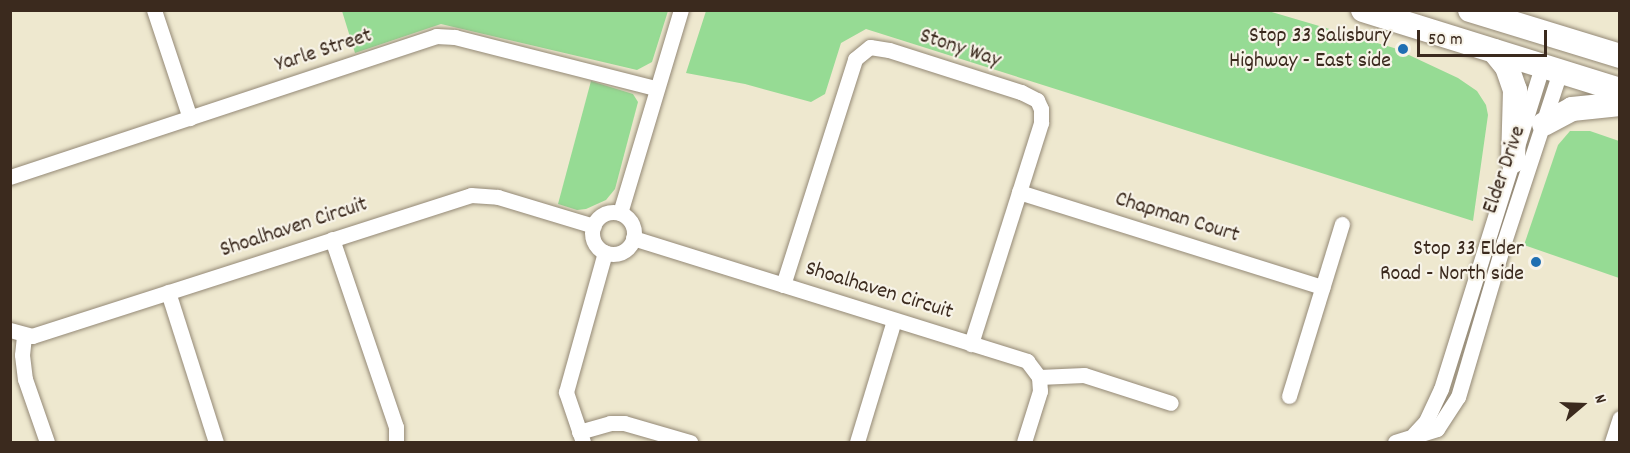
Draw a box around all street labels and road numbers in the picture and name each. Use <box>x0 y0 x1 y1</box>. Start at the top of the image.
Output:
street label: Yarle Street <box>272 23 376 79</box>
street label: Stony Way <box>916 24 1004 74</box>
street label: Elder Drive <box>1478 123 1532 217</box>
street label: Chapman Court <box>1112 187 1242 249</box>
street label: Shoalhaven Circuit <box>217 192 371 264</box>
street label: Shoalhaven Circuit <box>802 256 956 326</box>

